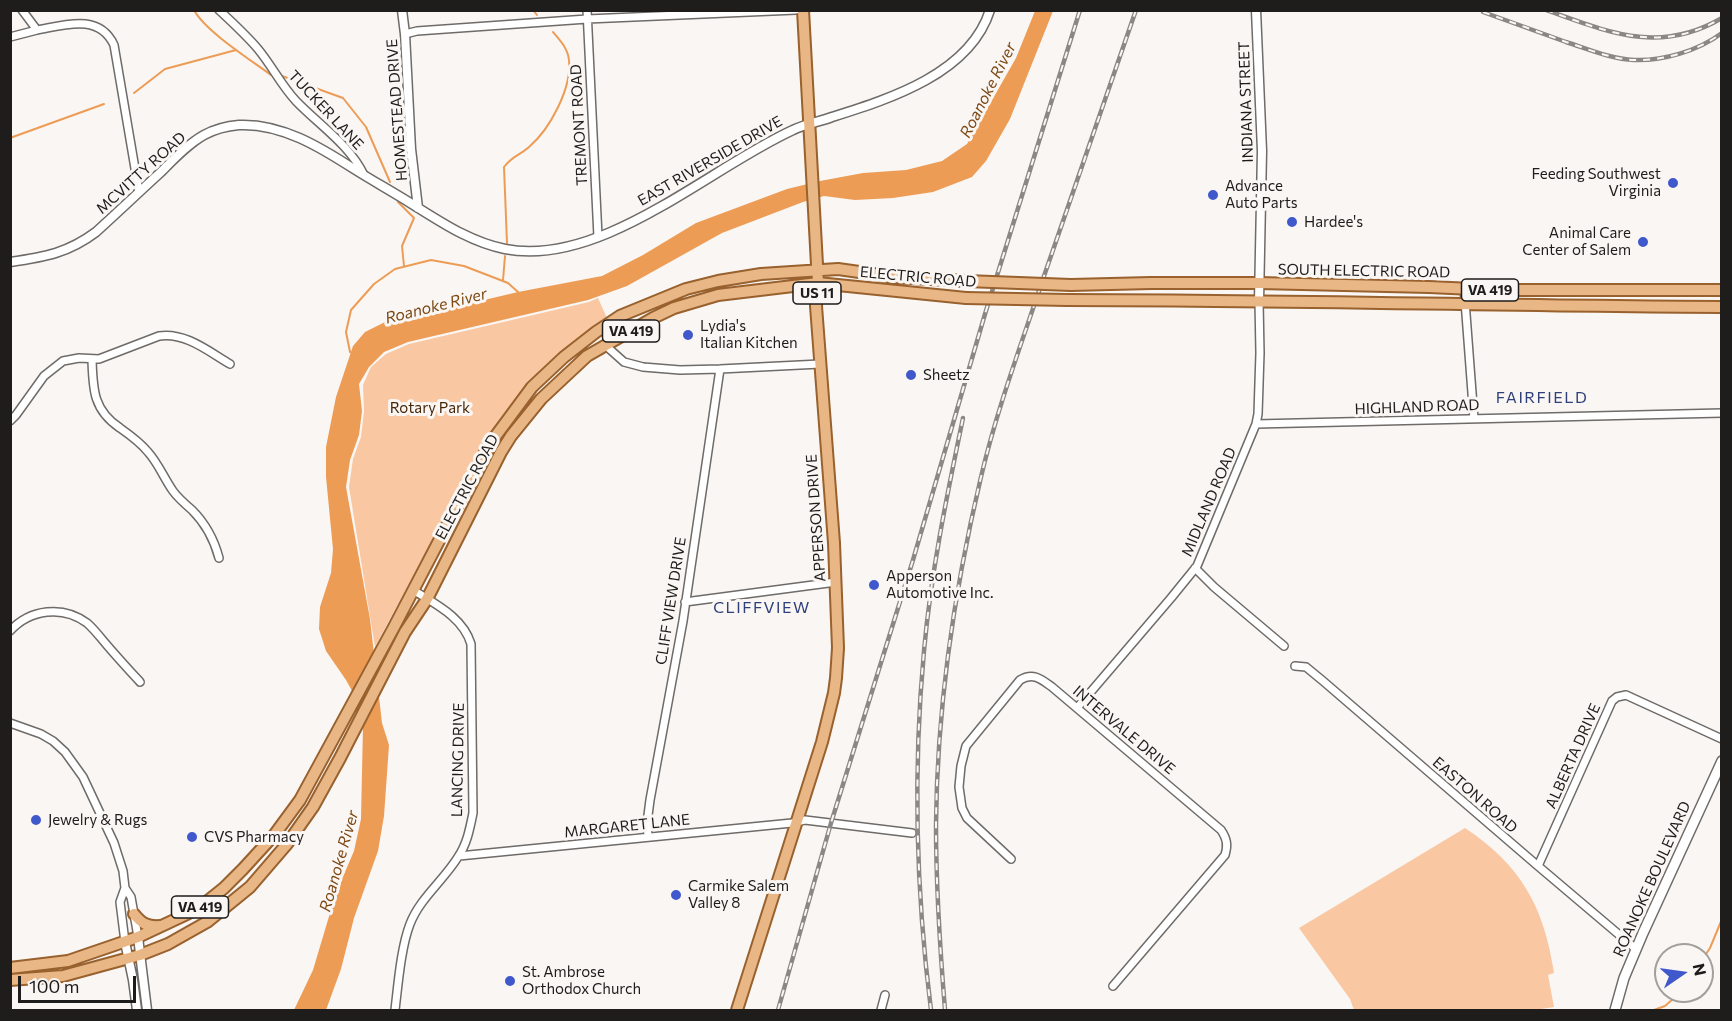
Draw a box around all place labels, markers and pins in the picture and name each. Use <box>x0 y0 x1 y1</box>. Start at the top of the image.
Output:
place label: Feeding Southwest Virginia <box>1531 165 1661 200</box>
marker: Feeding Southwest Virginia <box>1666 176 1680 190</box>
place label: Advance Auto Parts <box>1225 177 1298 212</box>
marker: Advance Auto Parts <box>1206 188 1220 202</box>
place label: Hardee's <box>1304 213 1363 231</box>
marker: Hardee's <box>1285 215 1299 229</box>
place label: Animal Care Center of Salem <box>1522 224 1631 259</box>
marker: Animal Care Center of Salem <box>1636 235 1650 249</box>
place label: Lydia's Italian Kitchen <box>700 317 798 352</box>
marker: Lydia's Italian Kitchen <box>681 328 695 342</box>
place label: Sheetz <box>923 366 970 384</box>
marker: Sheetz <box>904 368 918 382</box>
place label: Apperson Automotive Inc. <box>886 567 993 602</box>
marker: Apperson Automotive Inc. <box>867 578 881 592</box>
place label: Jewelry & Rugs <box>48 811 147 829</box>
marker: Jewelry & Rugs <box>29 813 43 827</box>
place label: CVS Pharmacy <box>204 828 304 846</box>
marker: CVS Pharmacy <box>185 830 199 844</box>
place label: Carmike Salem Valley 8 <box>688 877 789 912</box>
marker: Carmike Salem Valley 8 <box>669 888 683 902</box>
place label: St. Ambrose Orthodox Church <box>522 963 641 998</box>
marker: St. Ambrose Orthodox Church <box>503 974 517 988</box>

